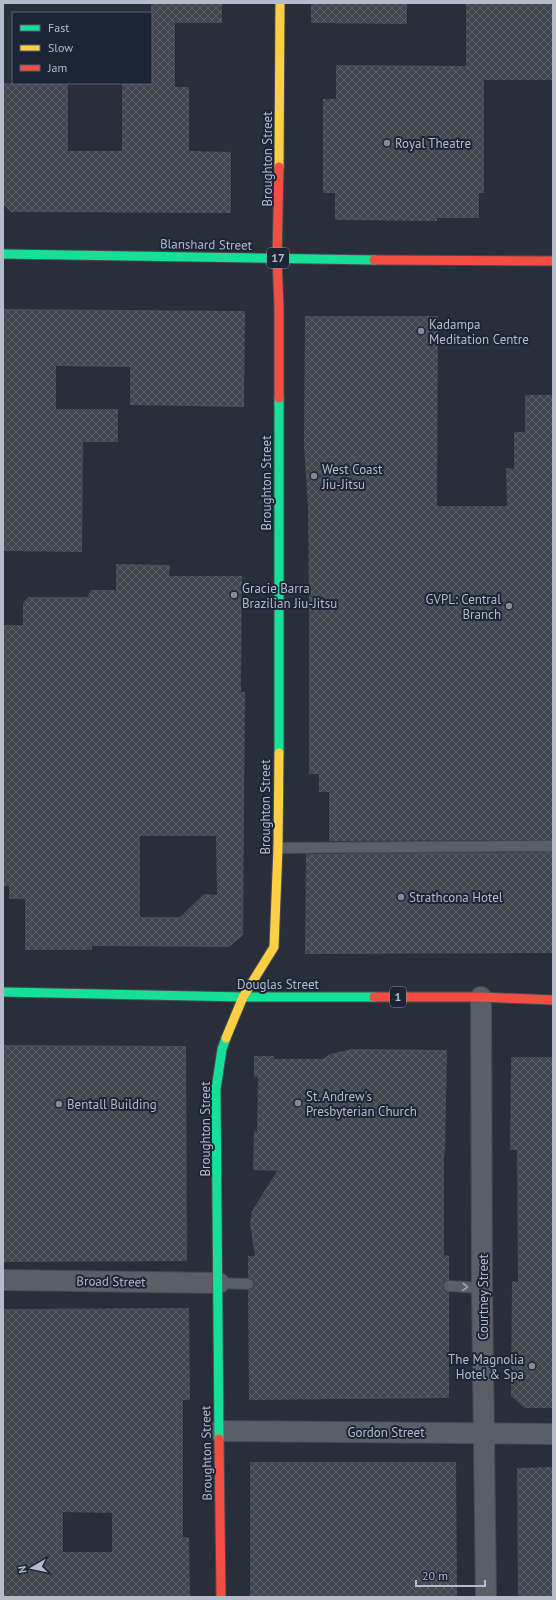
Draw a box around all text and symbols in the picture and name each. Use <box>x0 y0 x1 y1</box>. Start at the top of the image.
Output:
legend <box>12 12 152 84</box>
text: Fast <box>48 20 69 35</box>
text: Slow <box>48 40 73 55</box>
text: Jam <box>47 60 67 75</box>
street label: Broughton Street <box>259 111 276 207</box>
place label: Royal Theatre <box>395 135 471 152</box>
marker: Royal Theatre <box>382 138 392 148</box>
street label: Blanshard Street <box>160 235 253 254</box>
road number: 17 <box>267 248 289 268</box>
place label: Kadampa Meditation Centre <box>429 316 529 348</box>
marker: Kadampa Meditation Centre <box>416 326 426 336</box>
street label: Broughton Street <box>258 435 275 531</box>
place label: West Coast Jiu-Jitsu <box>321 461 383 493</box>
marker: West Coast Jiu-Jitsu <box>309 471 319 481</box>
place label: Gracie Barra Brazilian Jiu-Jitsu <box>242 580 337 612</box>
marker: Gracie Barra Brazilian Jiu-Jitsu <box>229 590 239 600</box>
place label: GVPL: Central Branch <box>426 591 501 623</box>
marker: GVPL: Central Branch <box>504 601 514 611</box>
street label: Broughton Street <box>257 759 274 855</box>
place label: Strathcona Hotel <box>409 889 503 906</box>
marker: Strathcona Hotel <box>396 892 406 902</box>
street label: Douglas Street <box>237 976 320 993</box>
road number: 1 <box>390 987 406 1007</box>
street label: Broughton Street <box>197 1081 214 1177</box>
place label: St. Andrew's Presbyterian Church <box>306 1088 417 1120</box>
place label: Bentall Building <box>67 1096 157 1113</box>
marker: St. Andrew's Presbyterian Church <box>293 1098 303 1108</box>
marker: Bentall Building <box>54 1099 64 1109</box>
street label: Courtney Street <box>475 1253 492 1340</box>
street label: Broad Street <box>76 1272 146 1291</box>
one-way arrow <box>462 1283 468 1292</box>
place label: The Magnolia Hotel & Spa <box>448 1351 524 1383</box>
marker: The Magnolia Hotel & Spa <box>527 1361 537 1371</box>
street label: Broughton Street <box>197 1405 216 1501</box>
street label: Gordon Street <box>347 1424 425 1441</box>
north arrow <box>12 1548 52 1588</box>
scale bar <box>416 1562 485 1588</box>
text: N <box>15 1565 30 1574</box>
text: 20 m <box>422 1568 448 1583</box>

